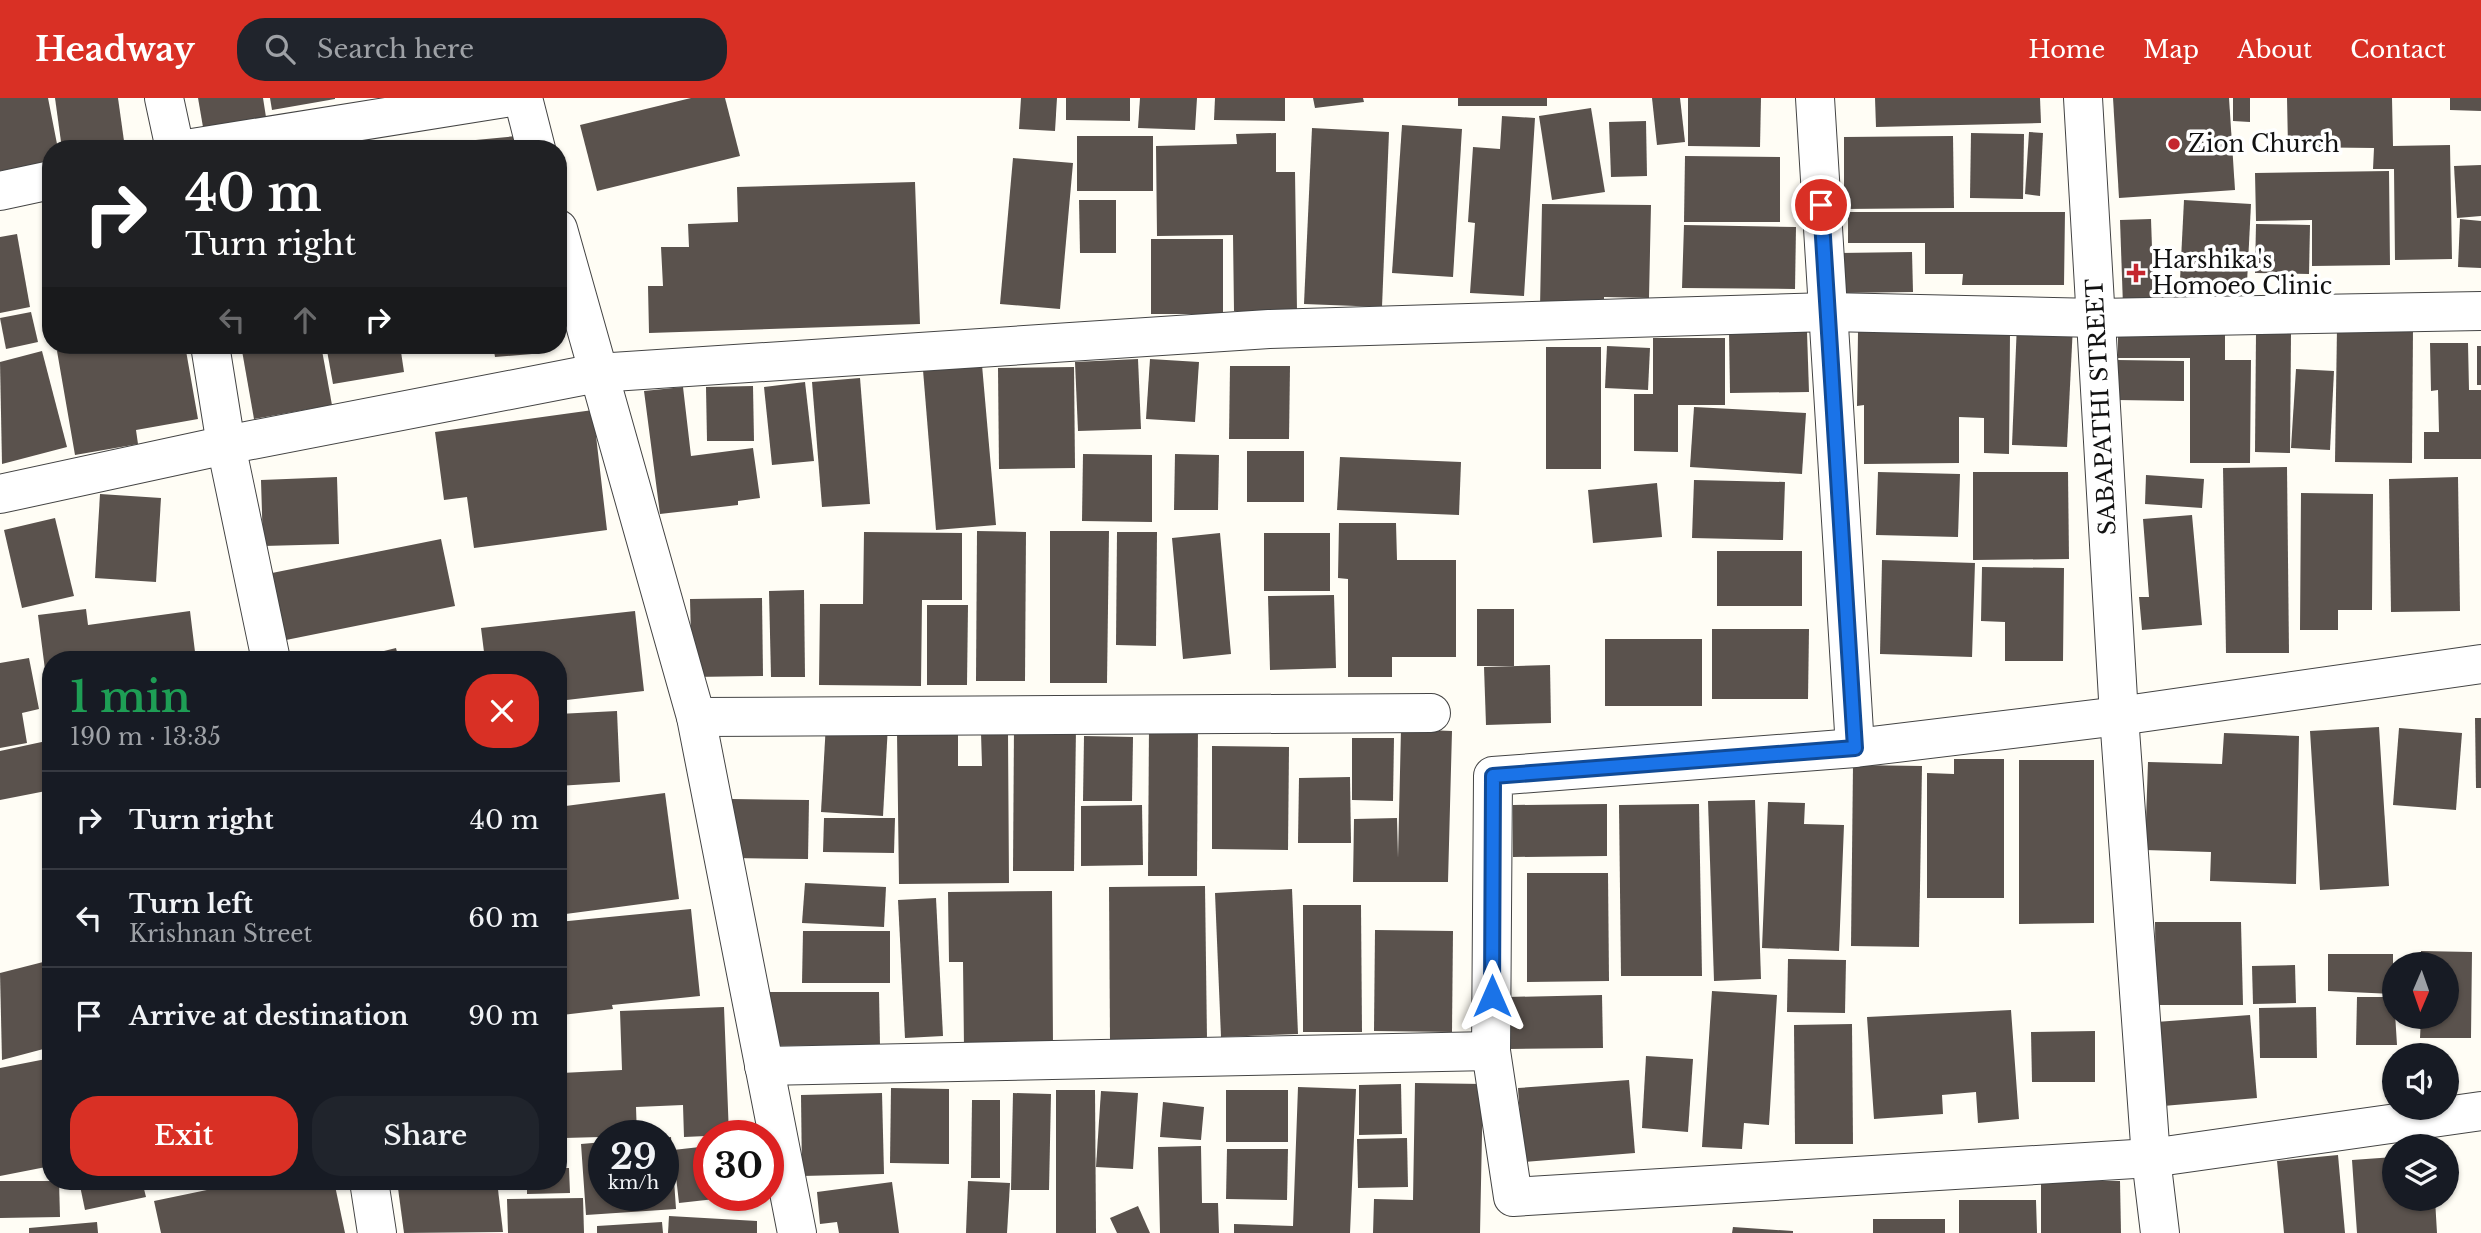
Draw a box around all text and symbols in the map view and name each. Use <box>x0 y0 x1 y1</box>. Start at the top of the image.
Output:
search box <box>237 18 727 81</box>
text: Headway <box>35 29 195 70</box>
icon: search <box>261 30 299 68</box>
text: Search here <box>317 33 474 65</box>
text: Home <box>2029 35 2105 64</box>
text: Map <box>2143 35 2199 64</box>
text: About <box>2237 35 2312 64</box>
text: Contact <box>2350 35 2446 64</box>
place label: Zion Church <box>2188 130 2340 158</box>
marker: Zion Church <box>2166 136 2182 152</box>
text: 40 m <box>185 163 322 224</box>
icon: right <box>70 168 161 259</box>
pin <box>1791 175 1851 235</box>
icon: arrive <box>1802 186 1840 224</box>
text: Turn right <box>185 224 356 264</box>
place label: Harshika's Homoeo Clinic <box>2152 246 2332 300</box>
marker: Harshika's Homoeo Clinic <box>2126 263 2146 283</box>
street label: SABAPATHI STREET <box>2080 277 2122 536</box>
icon: left <box>213 301 251 339</box>
icon: ahead <box>286 301 324 339</box>
icon: right <box>359 301 397 339</box>
text: 1 min <box>70 671 191 723</box>
button: close <box>465 674 539 748</box>
text: 190 m · 13:35 <box>70 723 221 751</box>
icon: right <box>70 801 108 839</box>
text: Turn right <box>129 804 274 836</box>
text: 40 m <box>470 804 539 836</box>
text: Turn left <box>129 888 253 920</box>
icon: left <box>70 899 108 937</box>
text: 60 m <box>468 902 539 934</box>
text: Krishnan Street <box>129 920 312 948</box>
north arrow <box>2382 952 2459 1029</box>
map controls <box>2382 952 2459 1211</box>
position arrow <box>1455 959 1529 1033</box>
icon: arrive <box>70 997 108 1035</box>
text: Arrive at destination <box>129 1000 409 1032</box>
text: 90 m <box>468 1000 539 1032</box>
button: sound <box>2382 1043 2459 1120</box>
button: Exit <box>70 1096 298 1176</box>
button: Share <box>312 1096 539 1176</box>
speed limit sign: 30 <box>693 1120 784 1211</box>
button: layers <box>2382 1134 2459 1211</box>
text: 29 <box>610 1135 657 1178</box>
text: km/h <box>608 1172 659 1194</box>

